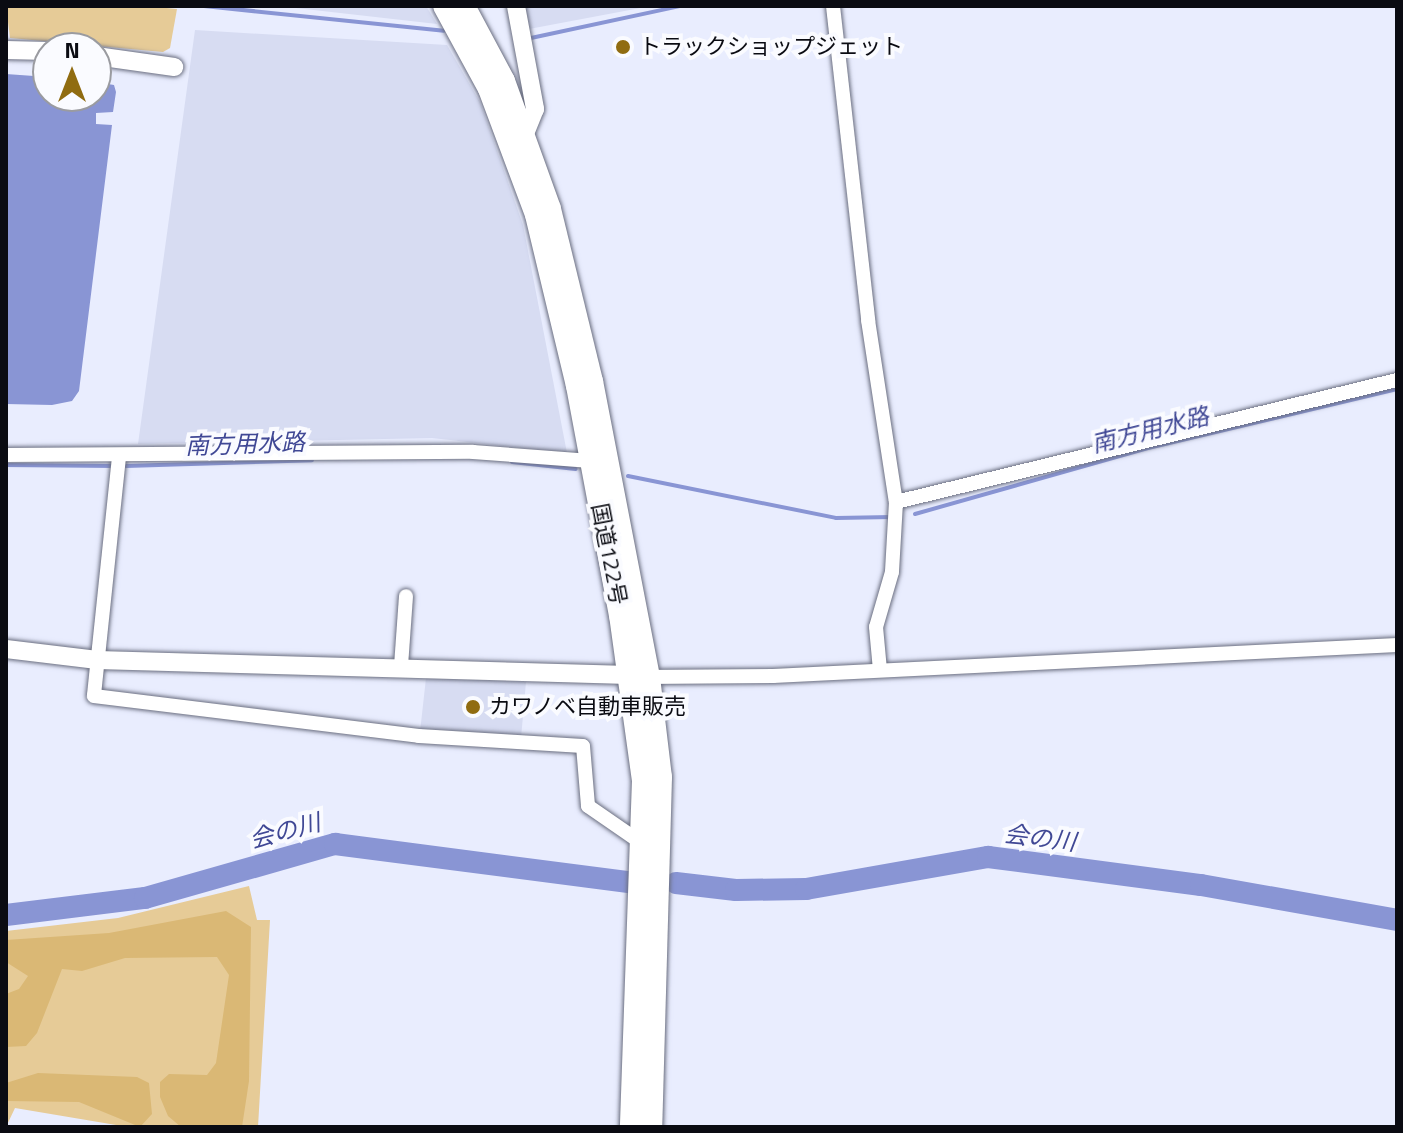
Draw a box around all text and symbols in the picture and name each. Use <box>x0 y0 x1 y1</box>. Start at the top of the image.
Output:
north arrow <box>32 32 112 112</box>
text: N <box>64 33 80 67</box>
place label: トラックショップジェット <box>639 34 903 60</box>
marker: トラックショップジェット <box>614 38 632 56</box>
water label: 南方用水路 <box>1088 402 1212 458</box>
water label: 南方用水路 <box>185 428 305 460</box>
street label: 国道122号 <box>586 501 632 607</box>
place label: カワノベ自動車販売 <box>489 694 687 720</box>
marker: カワノベ自動車販売 <box>464 698 482 716</box>
water label: 会の川 <box>246 808 324 854</box>
water label: 会の川 <box>1003 819 1077 857</box>

